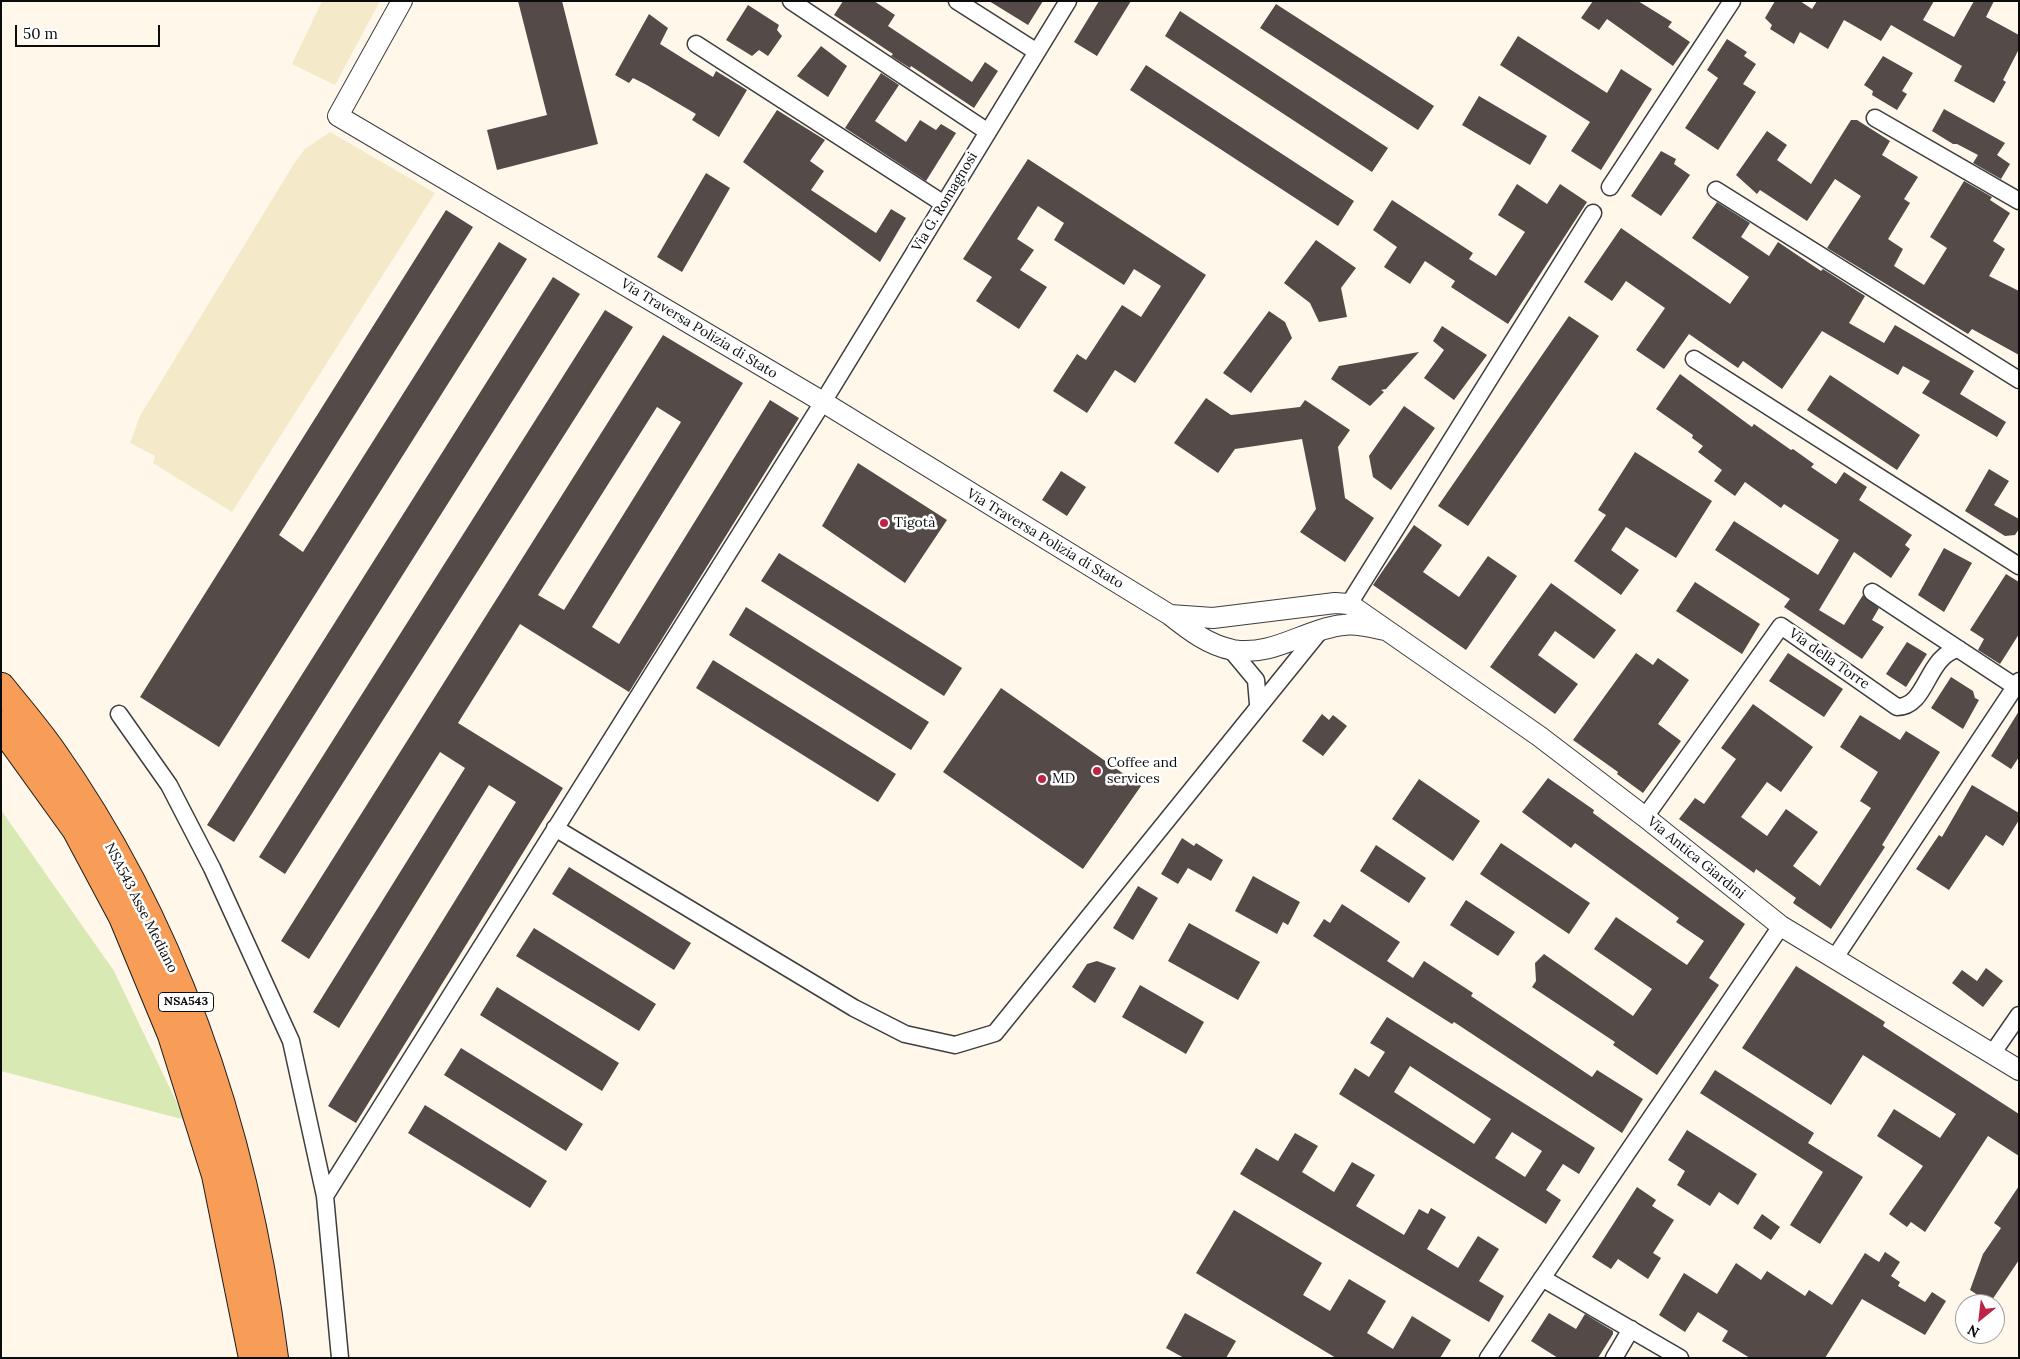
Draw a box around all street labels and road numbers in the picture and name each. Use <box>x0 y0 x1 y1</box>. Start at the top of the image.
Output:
street label: Via G. Romagnosi <box>909 149 981 255</box>
street label: Via Traversa Polizia di Stato <box>618 275 780 383</box>
street label: Via Traversa Polizia di Stato <box>964 485 1126 593</box>
street label: Via della Torre <box>1786 625 1872 693</box>
street label: Via Antica Giardini <box>1644 813 1748 903</box>
street label: NSA543 Asse Mediano <box>101 840 181 976</box>
road number: NSA543 <box>158 992 214 1012</box>

